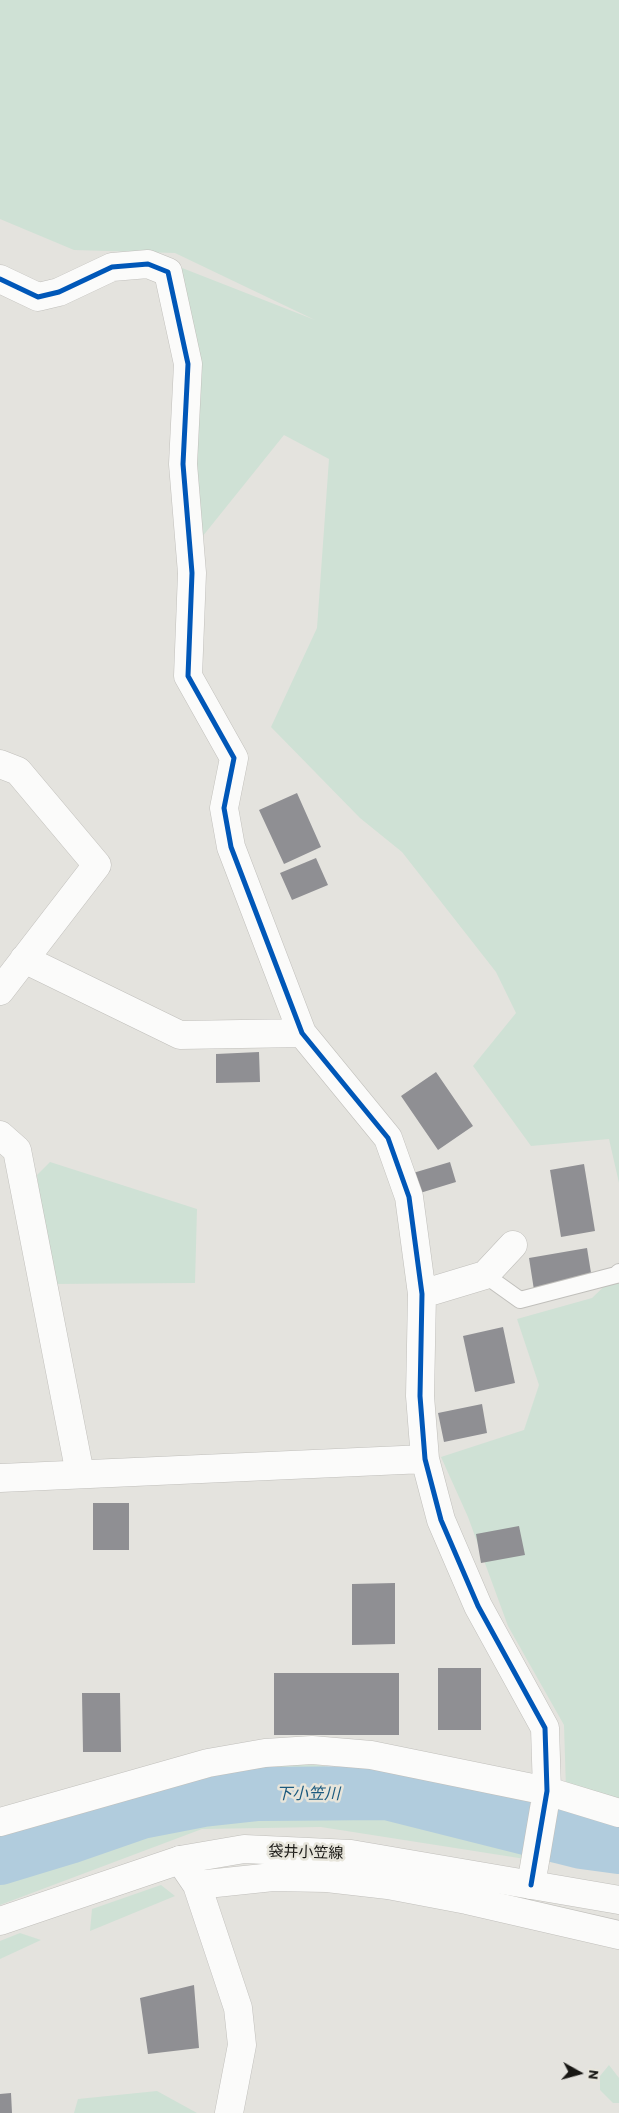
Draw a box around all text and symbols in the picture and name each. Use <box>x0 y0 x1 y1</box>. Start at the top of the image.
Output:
water label: 下小笠川 <box>276 1784 340 1804</box>
street label: 袋井小笠線 <box>268 1842 344 1862</box>
north arrow <box>554 2048 604 2098</box>
text: N <box>585 2069 603 2081</box>

